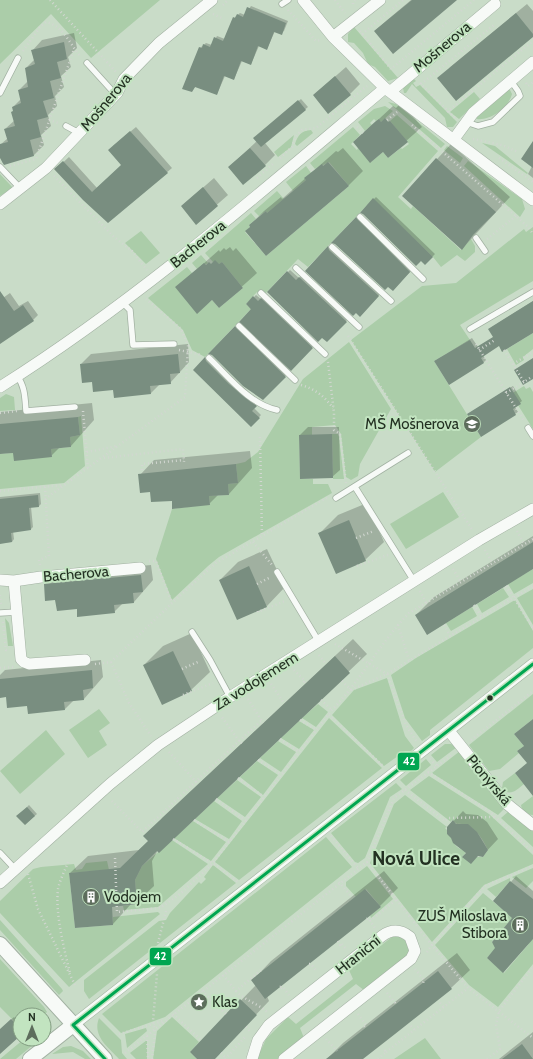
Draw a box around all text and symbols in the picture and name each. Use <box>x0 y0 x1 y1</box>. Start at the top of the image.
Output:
street label: Mošnerova <box>410 17 475 76</box>
street label: Mošnerova <box>77 69 136 134</box>
street label: Bacherova <box>167 216 230 272</box>
place label: MŠ Mošnerova <box>365 414 460 433</box>
school or university icon: MŠ Mošnerova <box>462 414 482 434</box>
street label: Bacherova <box>42 562 110 586</box>
street label: Za vodojemem <box>211 648 301 714</box>
unlabelled marker <box>485 693 495 703</box>
street label: Pionýrská <box>463 751 516 810</box>
line badge: 42 <box>397 752 420 771</box>
text: 42 <box>403 754 416 768</box>
district label: Nová Ulice <box>372 847 460 870</box>
building icon: Vodojem <box>81 887 101 907</box>
place label: Vodojem <box>104 888 161 906</box>
place label: ZUŠ Miloslava Stibora <box>418 906 508 942</box>
building icon: ZUŠ Miloslava Stibora <box>510 915 530 935</box>
street label: Hraniční <box>332 932 384 978</box>
line badge: 42 <box>149 947 172 966</box>
text: 42 <box>154 949 167 963</box>
place icon: Klas <box>189 992 209 1012</box>
place label: Klas <box>212 993 237 1011</box>
north arrow <box>12 1007 52 1047</box>
text: N <box>28 1010 36 1024</box>

